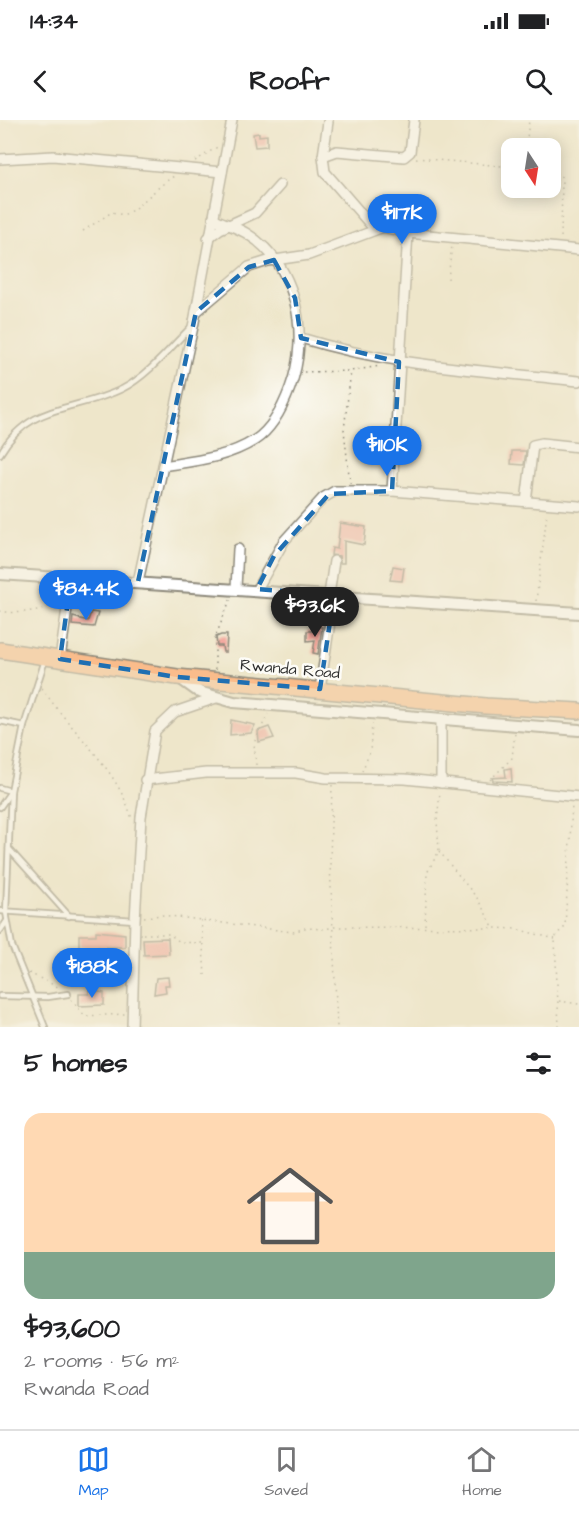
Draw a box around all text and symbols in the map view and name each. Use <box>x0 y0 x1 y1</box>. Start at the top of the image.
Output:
text: 14:34 <box>30 6 78 37</box>
text: Roofr <box>249 62 330 100</box>
icon: back <box>24 65 57 98</box>
icon: search <box>522 65 555 98</box>
north arrow <box>501 138 561 198</box>
map controls <box>501 138 561 198</box>
pin: $117K <box>360 194 444 245</box>
text: $117K <box>382 199 422 227</box>
pin: $110K <box>345 426 429 477</box>
text: $110K <box>367 431 407 459</box>
pin: $84.4K <box>37 570 135 621</box>
text: $84.4K <box>53 575 119 603</box>
pin: $93.6K <box>266 587 364 638</box>
text: $93.6K <box>285 592 345 620</box>
street label: Rwanda Road <box>239 654 341 684</box>
pin: $188K <box>50 948 134 999</box>
text: $188K <box>66 953 118 981</box>
text: 5 homes <box>24 1045 128 1081</box>
icon: filters <box>522 1047 555 1080</box>
icon: home <box>236 1152 344 1260</box>
text: $93,600 <box>24 1311 120 1347</box>
text: 2 rooms · 56 m² <box>24 1347 179 1375</box>
text: Rwanda Road <box>24 1375 149 1403</box>
tab: Map <box>77 1443 110 1501</box>
tab: Saved <box>264 1443 308 1501</box>
tab: Home <box>462 1443 502 1501</box>

